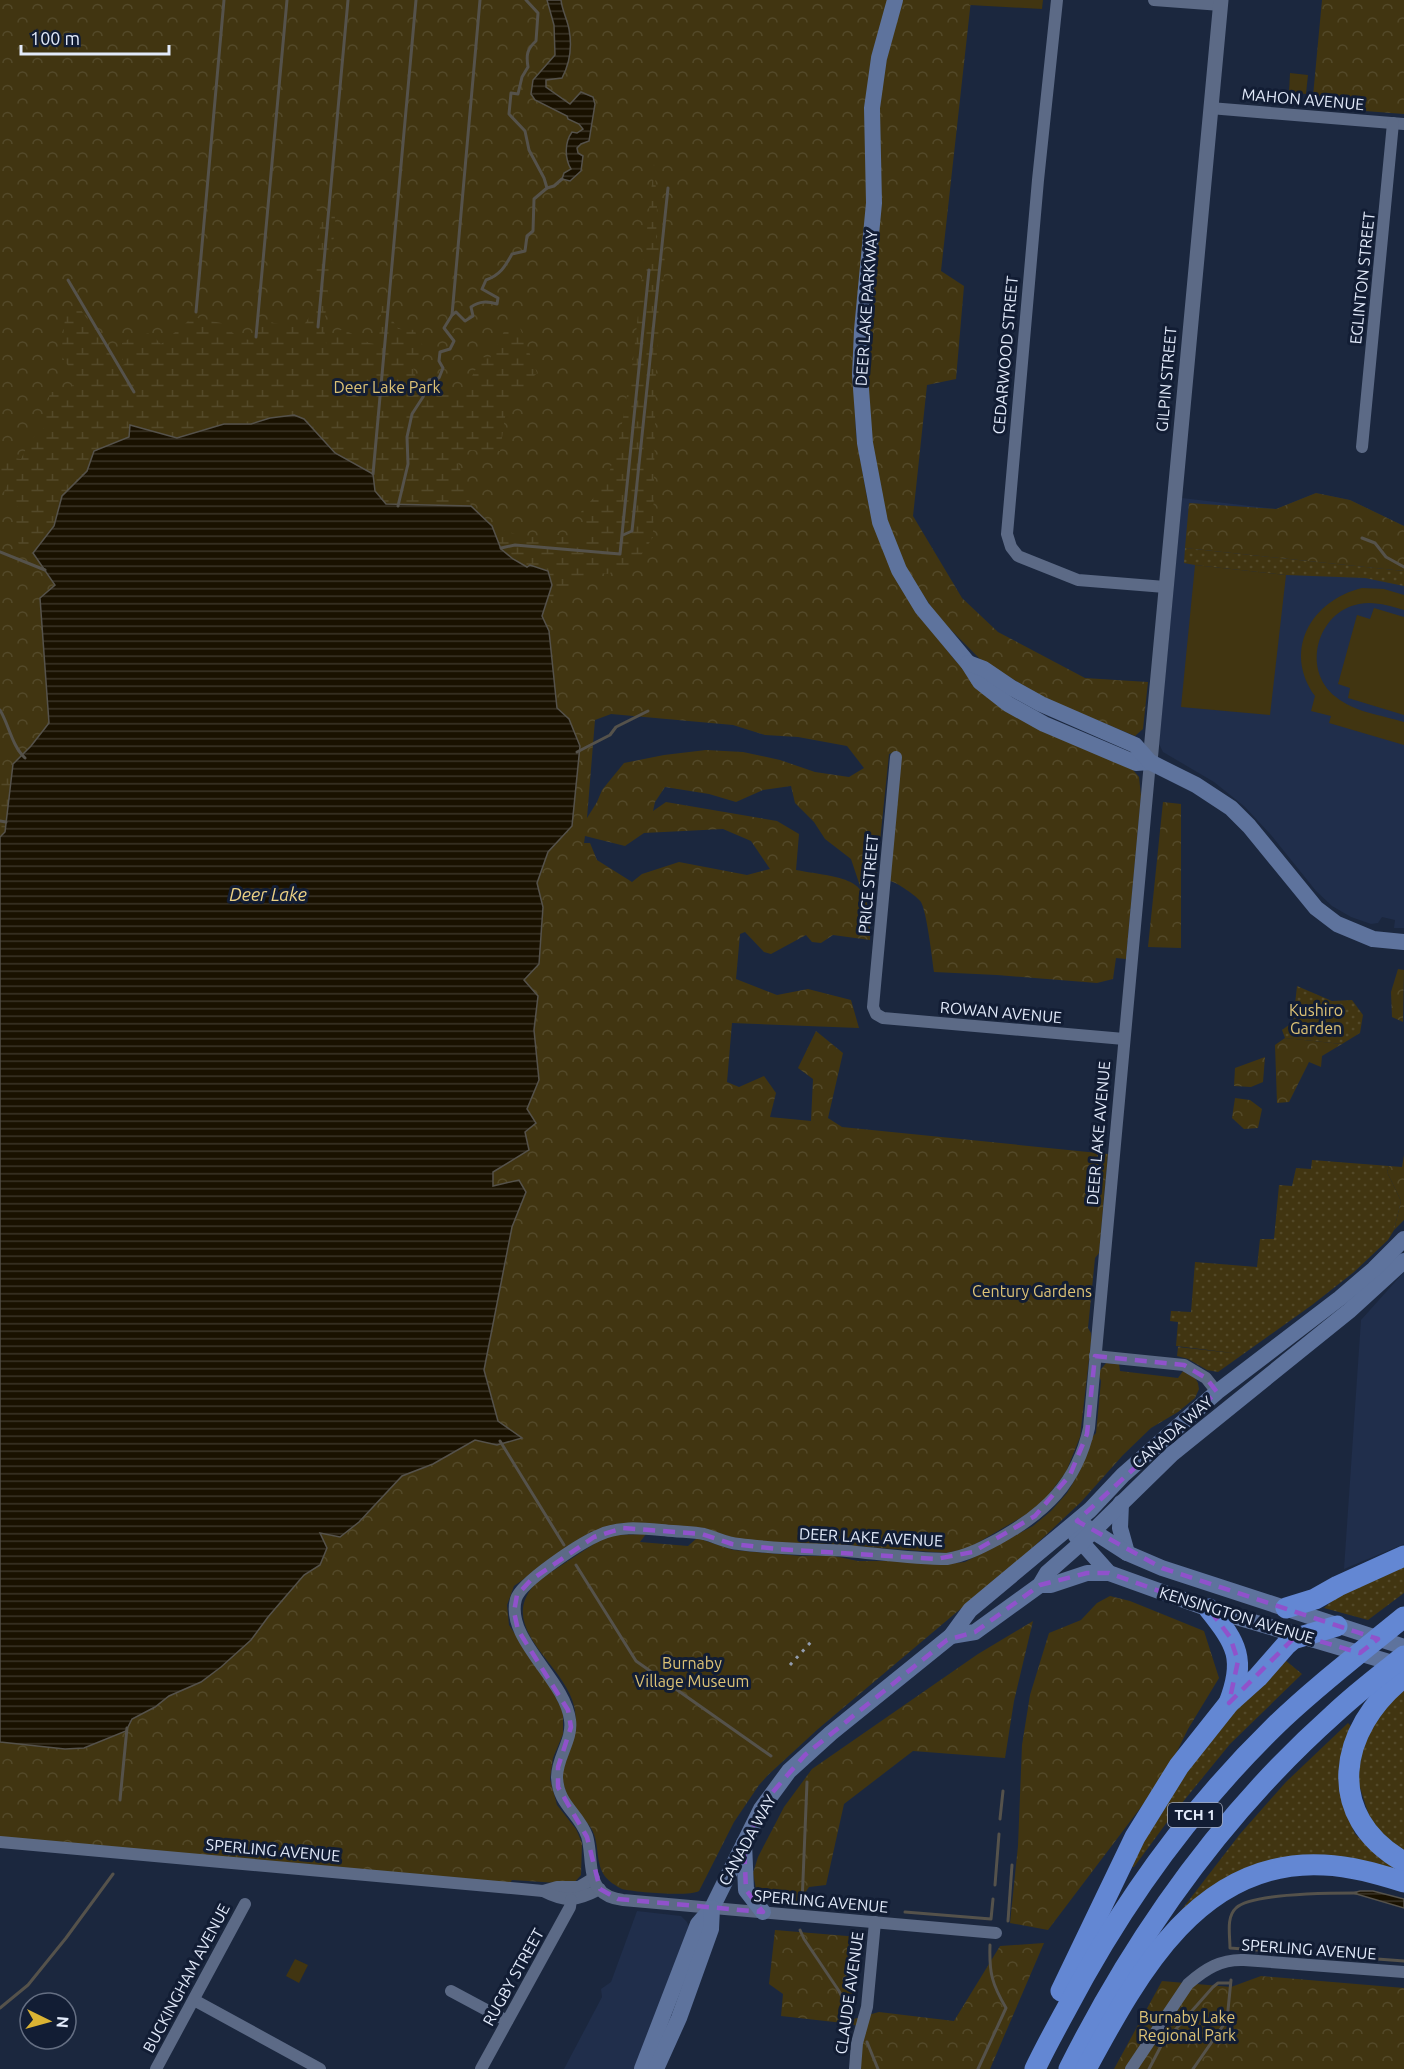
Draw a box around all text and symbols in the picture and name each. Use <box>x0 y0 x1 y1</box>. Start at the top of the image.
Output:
scale bar <box>21 18 170 56</box>
text: 100 m <box>30 28 80 48</box>
street label: MAHON AVENUE <box>1241 85 1365 113</box>
street label: EGLINTON STREET <box>1346 211 1378 345</box>
street label: DEER LAKE PARKWAY <box>852 229 880 387</box>
street label: CEDARWOOD STREET <box>989 275 1021 435</box>
street label: GILPIN STREET <box>1152 325 1180 432</box>
park label: Deer Lake Park <box>333 378 441 396</box>
street label: PRICE STREET <box>855 833 881 935</box>
water label: Deer Lake <box>229 884 307 904</box>
street label: ROWAN AVENUE <box>939 998 1063 1026</box>
park label: Kushiro Garden <box>1289 1001 1343 1037</box>
street label: DEER LAKE AVENUE <box>1083 1060 1113 1206</box>
park label: Century Gardens <box>972 1282 1092 1300</box>
street label: CANADA WAY <box>1128 1392 1216 1472</box>
street label: DEER LAKE AVENUE <box>798 1524 944 1550</box>
street label: KENSINGTON AVENUE <box>1157 1583 1317 1647</box>
park label: Burnaby Village Museum <box>635 1654 749 1690</box>
street label: CANADA WAY <box>715 1791 780 1888</box>
road number: TCH 1 <box>1168 1803 1222 1827</box>
street label: SPERLING AVENUE <box>205 1835 341 1865</box>
street label: SPERLING AVENUE <box>753 1886 889 1916</box>
street label: BUCKINGHAM AVENUE <box>139 1901 233 2055</box>
street label: RUGBY STREET <box>479 1925 547 2029</box>
street label: CLAUDE AVENUE <box>831 1930 867 2055</box>
street label: SPERLING AVENUE <box>1241 1935 1377 1963</box>
north arrow <box>18 1991 78 2051</box>
park label: Burnaby Lake Regional Park <box>1138 2008 1236 2044</box>
text: N <box>53 2016 72 2029</box>

